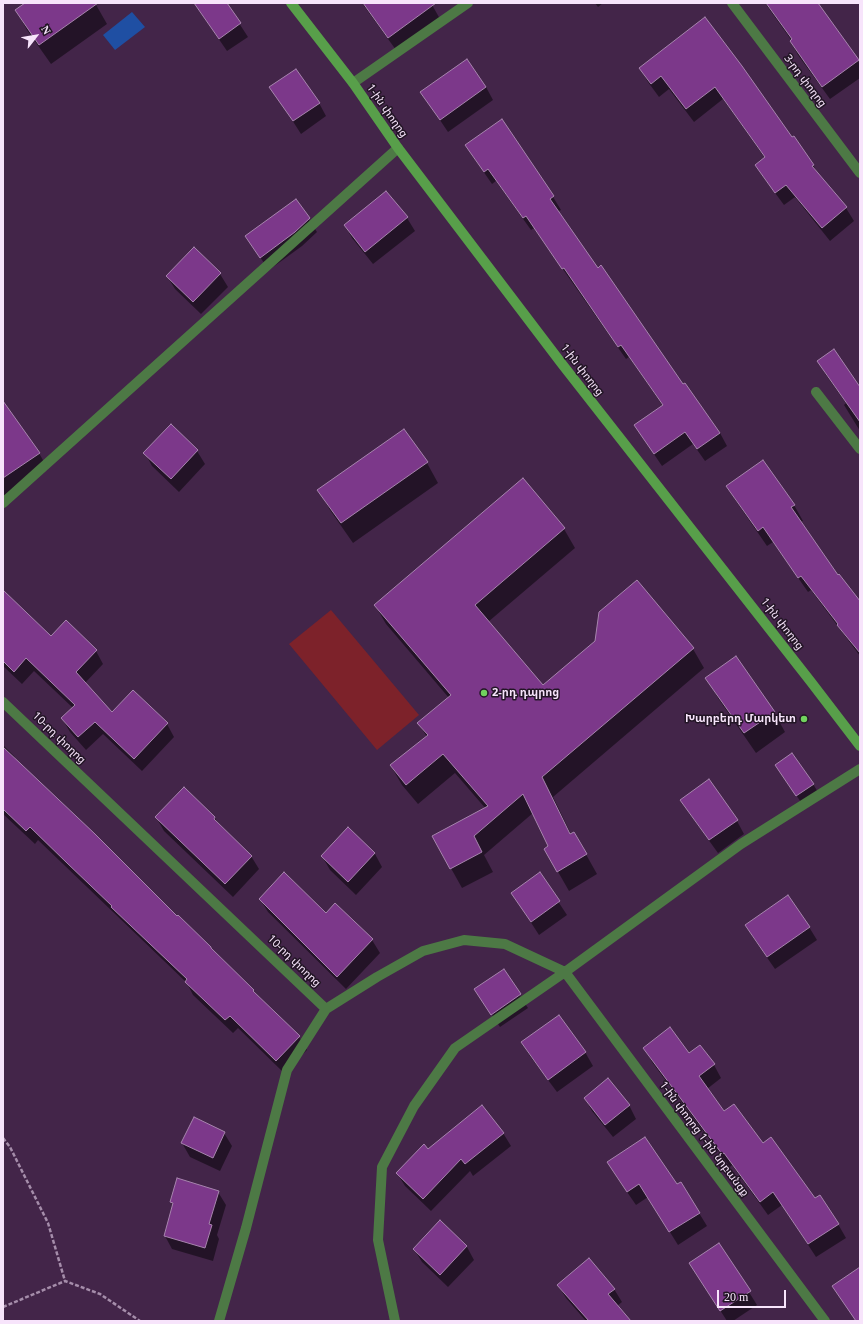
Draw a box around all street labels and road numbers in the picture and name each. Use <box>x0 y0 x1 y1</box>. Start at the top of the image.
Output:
street label: 3-րդ փողոց <box>781 52 829 110</box>
street label: 1-ին փողոց <box>364 82 410 140</box>
street label: 1-ին փողոց <box>558 341 606 399</box>
street label: 1-ին փողոց <box>758 595 806 653</box>
street label: 10-րդ փողոց <box>30 709 88 767</box>
street label: 10-րդ փողոց <box>265 932 323 990</box>
street label: 1-ին փողոց 1-ին նրբանցք <box>656 1079 752 1199</box>

